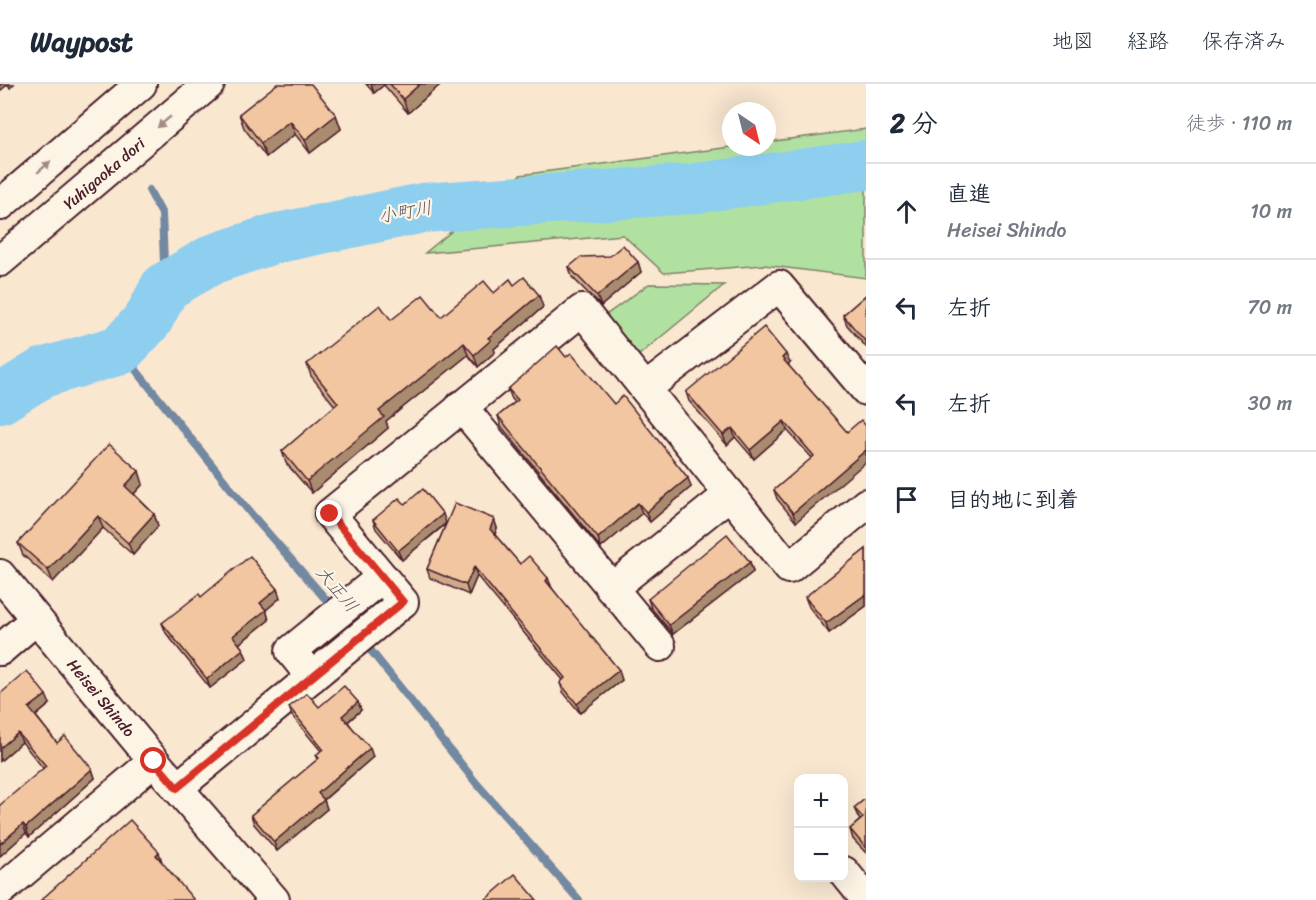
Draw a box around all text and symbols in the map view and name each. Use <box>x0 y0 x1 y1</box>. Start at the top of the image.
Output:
text: Waypost <box>30 17 133 66</box>
text: 地図 <box>1052 22 1094 60</box>
text: 経路 <box>1127 22 1169 60</box>
text: 保存済み <box>1202 22 1286 60</box>
text: 2 分 <box>890 100 938 146</box>
north arrow <box>722 102 776 156</box>
text: 徒歩 · 110 m <box>1186 106 1292 141</box>
one-way arrow <box>157 115 172 128</box>
street label: Yuhigaoka dori <box>56 129 152 217</box>
one-way arrow <box>36 161 51 174</box>
text: 直進 <box>947 174 991 213</box>
water label: 小町川 <box>376 192 434 232</box>
text: 10 m <box>1250 194 1292 229</box>
icon: ahead <box>890 195 923 228</box>
text: Heisei Shindo <box>947 213 1066 248</box>
text: 左折 <box>947 288 991 327</box>
text: 70 m <box>1247 290 1292 325</box>
icon: left <box>890 291 923 324</box>
text: 左折 <box>947 384 991 423</box>
text: 30 m <box>1248 386 1292 421</box>
icon: left <box>890 387 923 420</box>
text: 目的地に到着 <box>947 480 1079 519</box>
icon: arrive <box>890 483 923 516</box>
route end <box>316 500 342 526</box>
water label: 大正川 <box>307 558 367 620</box>
street label: Heisei Shindo <box>59 652 143 744</box>
route start <box>140 747 166 773</box>
map controls <box>794 774 848 882</box>
button: + <box>794 774 848 828</box>
button: − <box>794 828 848 882</box>

